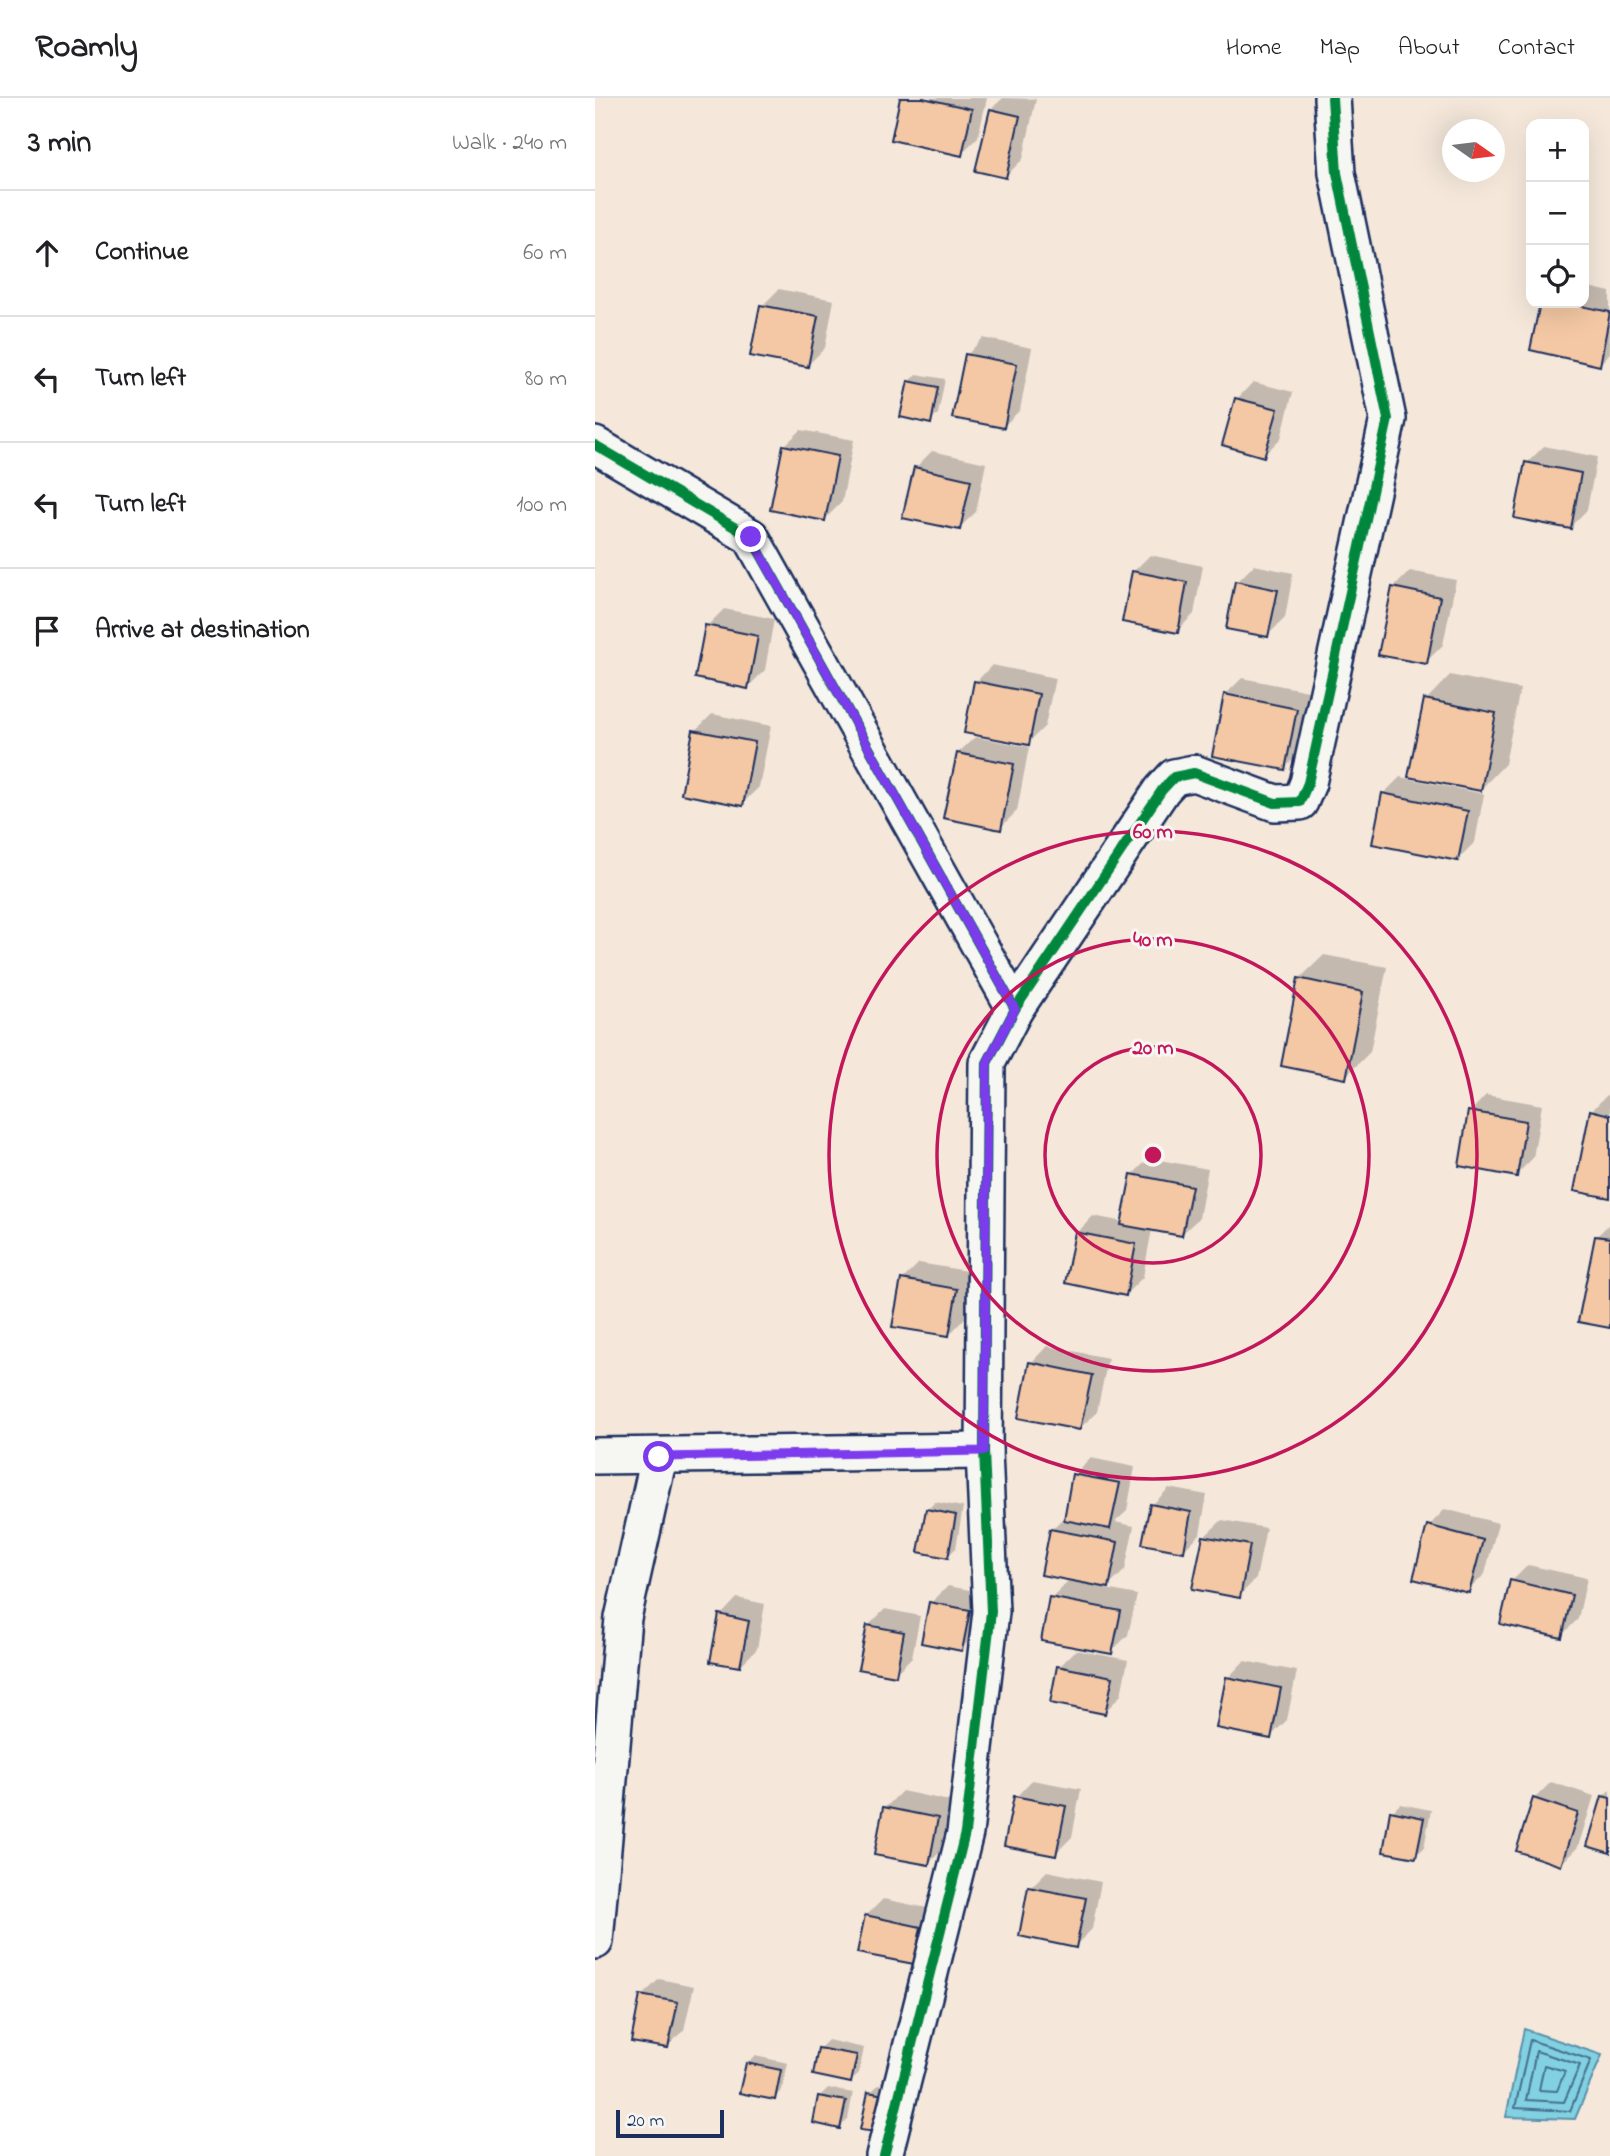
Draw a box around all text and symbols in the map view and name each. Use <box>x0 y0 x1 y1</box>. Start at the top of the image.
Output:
text: Roamly <box>35 24 138 72</box>
text: Home <box>1226 31 1282 66</box>
text: Map <box>1320 31 1360 66</box>
text: About <box>1398 31 1460 66</box>
text: Contact <box>1498 31 1575 66</box>
north arrow <box>1442 119 1505 182</box>
map controls <box>1526 119 1589 308</box>
button: + <box>1526 119 1589 182</box>
text: 3 min <box>28 122 91 166</box>
text: Walk · 240 m <box>452 127 567 160</box>
button: − <box>1526 182 1589 245</box>
icon: ahead <box>28 234 66 272</box>
text: Continue <box>95 234 188 272</box>
text: 60 m <box>523 237 567 270</box>
button: locate <box>1526 245 1589 308</box>
icon: left <box>28 360 66 398</box>
text: Turn left <box>95 360 186 398</box>
text: 80 m <box>525 363 567 396</box>
icon: left <box>28 486 66 524</box>
text: Turn left <box>95 486 186 524</box>
text: 100 m <box>516 489 567 522</box>
route end <box>735 521 766 552</box>
icon: arrive <box>28 612 66 650</box>
text: Arrive at destination <box>95 612 310 650</box>
text: 60 m <box>1133 818 1173 848</box>
text: 40 m <box>1133 926 1173 956</box>
text: 20 m <box>1131 1034 1174 1064</box>
centre of rings <box>1141 1143 1165 1167</box>
route start <box>643 1441 674 1472</box>
scale bar <box>616 2107 725 2139</box>
text: 20 m <box>627 2108 664 2135</box>

